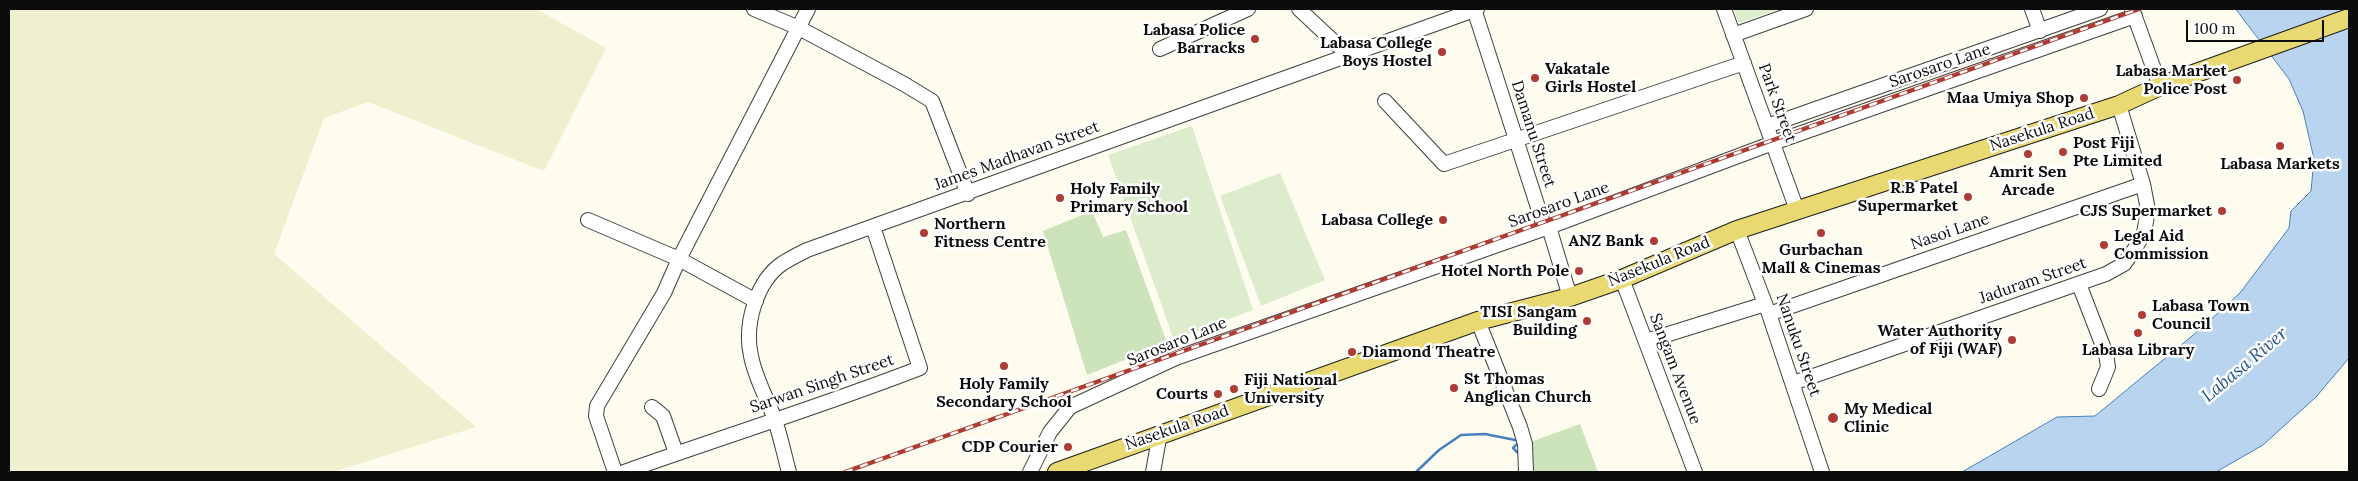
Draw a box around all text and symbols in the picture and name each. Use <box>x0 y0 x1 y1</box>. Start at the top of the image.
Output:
scale bar <box>2188 10 2326 42</box>
text: 100 m <box>2194 19 2235 38</box>
place label: Labasa Police Barracks <box>1143 20 1245 58</box>
marker: Labasa Police Barracks <box>1249 33 1261 45</box>
place label: Labasa College Boys Hostel <box>1320 33 1432 71</box>
street label: Sarosaro Lane <box>1887 40 1993 92</box>
marker: Labasa College Boys Hostel <box>1436 46 1448 58</box>
place label: Vakatale Girls Hostel <box>1545 59 1636 97</box>
street label: Park Street <box>1754 61 1800 145</box>
place label: Labasa Market Police Post <box>2115 61 2227 99</box>
marker: Vakatale Girls Hostel <box>1529 72 1541 84</box>
marker: Labasa Market Police Post <box>2231 74 2243 86</box>
street label: Damanu Street <box>1507 78 1559 190</box>
place label: Maa Umiya Shop <box>1947 88 2074 108</box>
marker: Maa Umiya Shop <box>2078 92 2090 104</box>
street label: Nasekula Road <box>1987 104 2097 156</box>
street label: James Madhavan Street <box>932 117 1102 195</box>
place label: Post Fiji Pte Limited <box>2073 133 2162 171</box>
marker: Labasa Markets <box>2274 140 2286 152</box>
marker: Post Fiji Pte Limited <box>2057 146 2069 158</box>
marker: Amrit Sen Arcade <box>2022 148 2034 160</box>
place label: Labasa Markets <box>2220 154 2340 174</box>
place label: Amrit Sen Arcade <box>1989 162 2067 200</box>
street label: Sarosaro Lane <box>1506 178 1612 232</box>
place label: R.B Patel Supermarket <box>1858 178 1958 216</box>
place label: Holy Family Primary School <box>1070 179 1188 217</box>
marker: R.B Patel Supermarket <box>1962 191 1974 203</box>
marker: Holy Family Primary School <box>1054 192 1066 204</box>
place label: CJS Supermarket <box>2080 201 2212 221</box>
marker: CJS Supermarket <box>2216 205 2228 217</box>
place label: Labasa College <box>1321 210 1433 230</box>
street label: Nasoi Lane <box>1908 210 1992 254</box>
place label: Northern Fitness Centre <box>934 214 1046 252</box>
marker: Labasa College <box>1437 214 1449 226</box>
place label: Legal Aid Commission <box>2114 226 2209 264</box>
marker: Northern Fitness Centre <box>918 227 930 239</box>
marker: Gurbachan Mall & Cinemas <box>1815 227 1827 239</box>
place label: ANZ Bank <box>1568 231 1644 251</box>
street label: Nasekula Road <box>1605 233 1713 291</box>
marker: ANZ Bank <box>1648 235 1660 247</box>
marker: Legal Aid Commission <box>2098 239 2110 251</box>
place label: Gurbachan Mall & Cinemas <box>1762 240 1880 278</box>
street label: Jaduram Street <box>1977 254 2089 308</box>
place label: Hotel North Pole <box>1441 261 1569 281</box>
marker: Hotel North Pole <box>1573 265 1585 277</box>
street label: Nanuku Street <box>1771 291 1825 399</box>
place label: Labasa Town Council <box>2152 296 2250 334</box>
place label: TISI Sangam Building <box>1480 302 1577 340</box>
marker: Labasa Town Council <box>2136 309 2148 321</box>
street label: Sangam Avenue <box>1645 311 1705 427</box>
street label: Sarosaro Lane <box>1124 313 1230 371</box>
marker: TISI Sangam Building <box>1581 315 1593 327</box>
place label: Water Authority of Fiji (WAF) <box>1877 321 2002 359</box>
water label: Labasa River <box>2198 323 2292 407</box>
marker: Labasa Library <box>2132 327 2144 339</box>
marker: Water Authority of Fiji (WAF) <box>2006 334 2018 346</box>
place label: Labasa Library <box>2082 340 2194 360</box>
place label: Diamond Theatre <box>1362 342 1495 362</box>
marker: Diamond Theatre <box>1346 346 1358 358</box>
street label: Sarwan Singh Street <box>748 350 896 418</box>
marker: Holy Family Secondary School <box>998 360 1010 372</box>
place label: St Thomas Anglican Church <box>1464 369 1591 407</box>
place label: Fiji National University <box>1244 370 1337 408</box>
place label: Holy Family Secondary School <box>936 374 1072 412</box>
marker: St Thomas Anglican Church <box>1448 382 1460 394</box>
marker: Fiji National University <box>1228 383 1240 395</box>
place label: Courts <box>1156 384 1208 404</box>
marker: Courts <box>1212 388 1224 400</box>
place label: My Medical Clinic <box>1844 399 1932 437</box>
street label: Nasekula Road <box>1123 401 1231 455</box>
marker: My Medical Clinic <box>1826 411 1840 425</box>
place label: CDP Courier <box>961 437 1058 457</box>
marker: CDP Courier <box>1062 441 1074 453</box>

